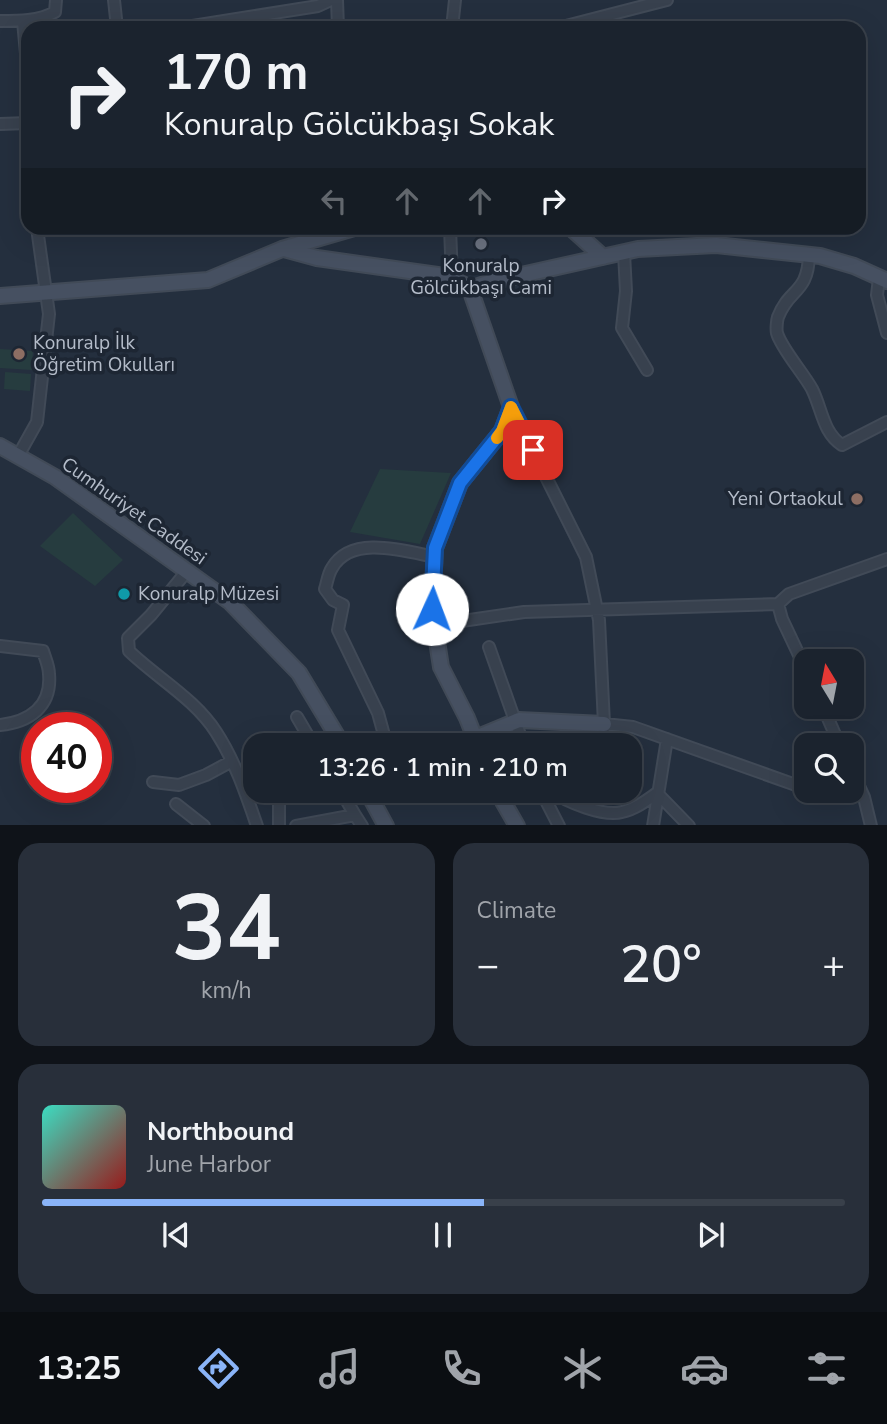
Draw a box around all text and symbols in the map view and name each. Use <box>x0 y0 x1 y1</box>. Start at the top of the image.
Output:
text: 170 m <box>164 39 308 106</box>
icon: right <box>49 49 140 140</box>
text: Konuralp Gölcükbaşı Sokak <box>164 103 554 146</box>
icon: left <box>315 182 353 220</box>
icon: ahead <box>388 182 426 220</box>
icon: ahead <box>461 182 499 220</box>
icon: right <box>534 182 572 220</box>
marker: Konuralp Gölcükbaşı Cami <box>473 236 489 252</box>
place label: Konuralp Gölcükbaşı Cami <box>410 253 552 301</box>
place label: Konuralp İlk Öğretim Okulları <box>33 330 175 378</box>
marker: Konuralp İlk Öğretim Okulları <box>11 346 27 362</box>
pin <box>503 420 563 480</box>
icon: arrive <box>514 431 552 469</box>
street label: Cumhuriyet Caddesi <box>56 451 212 571</box>
place label: Yeni Ortaokul <box>727 486 843 512</box>
marker: Yeni Ortaokul <box>849 491 865 507</box>
position arrow <box>395 572 469 646</box>
place label: Konuralp Müzesi <box>138 581 279 607</box>
marker: Konuralp Müzesi <box>116 586 132 602</box>
north arrow <box>794 649 864 719</box>
map controls <box>794 649 864 803</box>
speed limit sign: 40 <box>21 712 112 803</box>
button: search <box>794 733 864 803</box>
text: 13:26 · 1 min · 210 m <box>317 750 568 785</box>
text: 34 <box>172 867 281 991</box>
text: Climate <box>477 895 556 926</box>
text: 20° <box>620 929 702 1000</box>
text: − <box>477 940 499 991</box>
text: + <box>822 940 845 991</box>
text: km/h <box>201 975 252 1006</box>
text: Northbound <box>147 1114 294 1149</box>
text: June Harbor <box>147 1149 271 1180</box>
icon: previous <box>157 1216 195 1254</box>
icon: pause <box>424 1216 462 1254</box>
icon: next <box>692 1216 730 1254</box>
icon: directions <box>194 1344 243 1393</box>
icon: music <box>315 1344 364 1393</box>
icon: phone <box>437 1344 486 1393</box>
icon: climate <box>558 1344 607 1393</box>
icon: car <box>680 1344 729 1393</box>
icon: filters <box>802 1344 851 1393</box>
text: 13:25 <box>36 1347 121 1390</box>

